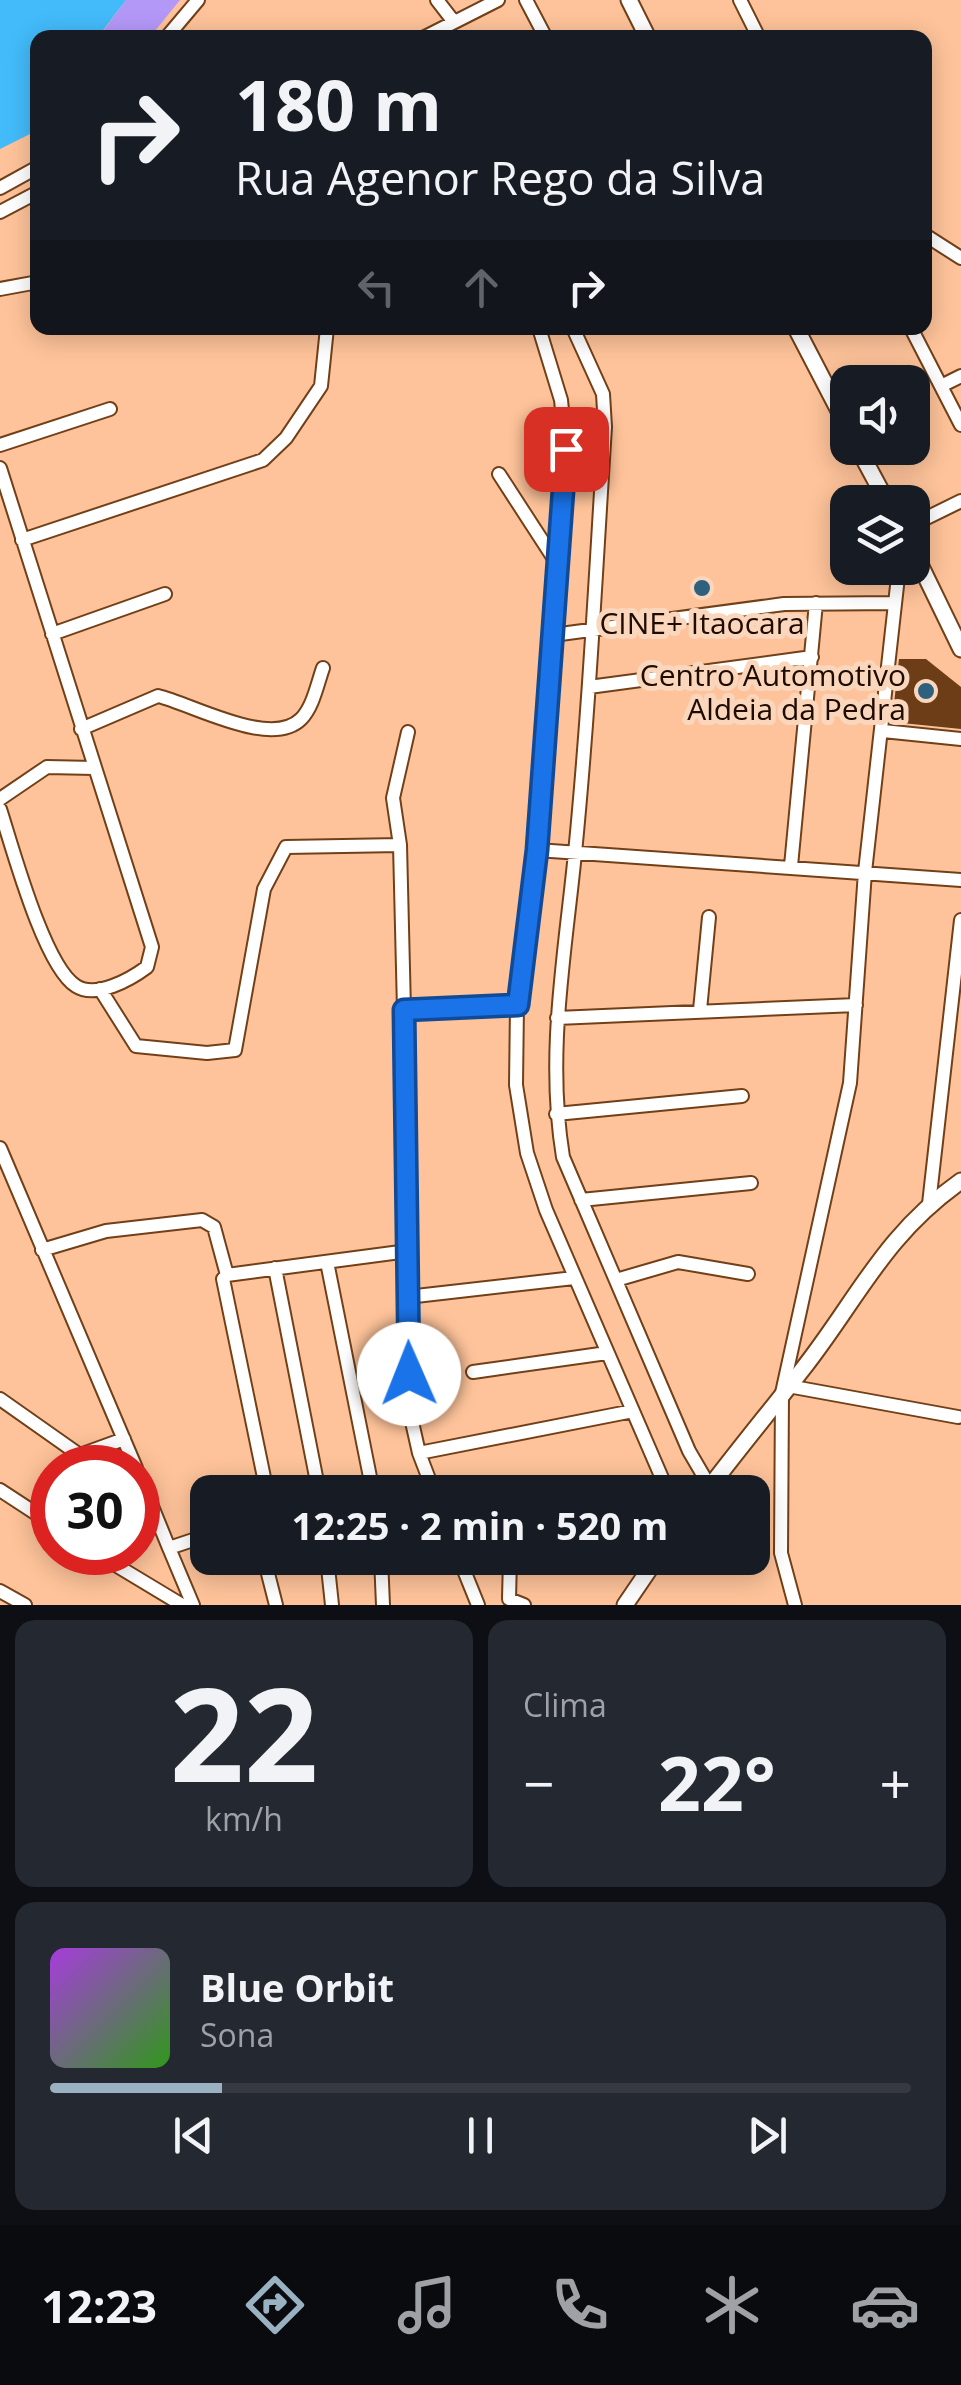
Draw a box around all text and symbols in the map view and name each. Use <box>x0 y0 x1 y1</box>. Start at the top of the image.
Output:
text: 180 m <box>235 56 442 152</box>
icon: right <box>70 70 200 200</box>
text: Rua Agenor Rego da Silva <box>235 147 765 208</box>
icon: left <box>349 260 404 315</box>
icon: ahead <box>454 260 509 315</box>
icon: right <box>559 260 614 315</box>
map controls <box>830 365 930 585</box>
button: sound <box>830 365 930 465</box>
pin <box>524 407 609 492</box>
icon: arrive <box>539 422 594 477</box>
button: layers <box>830 485 930 585</box>
marker: CINE+ Itaocara <box>691 577 713 599</box>
place label: CINE+ Itaocara <box>599 602 805 643</box>
place label: Centro Automotivo Aldeia da Pedra <box>640 654 906 729</box>
marker: Centro Automotivo Aldeia da Pedra <box>915 680 937 702</box>
position arrow <box>357 1322 461 1426</box>
speed limit sign: 30 <box>30 1445 160 1575</box>
text: 12:25 · 2 min · 520 m <box>292 1499 668 1551</box>
text: 22 <box>170 1643 318 1820</box>
text: Clima <box>523 1683 607 1726</box>
text: 22° <box>658 1731 776 1833</box>
text: − <box>523 1745 554 1820</box>
text: + <box>880 1745 911 1820</box>
text: km/h <box>205 1797 283 1840</box>
text: Blue Orbit <box>200 1961 394 2013</box>
text: Sona <box>200 2013 274 2056</box>
icon: previous <box>166 2108 221 2163</box>
icon: pause <box>453 2108 508 2163</box>
icon: next <box>740 2108 795 2163</box>
icon: directions <box>240 2270 310 2340</box>
icon: music <box>392 2270 462 2340</box>
icon: phone <box>545 2270 615 2340</box>
icon: climate <box>697 2270 767 2340</box>
icon: car <box>850 2270 920 2340</box>
text: 12:23 <box>41 2275 157 2336</box>

